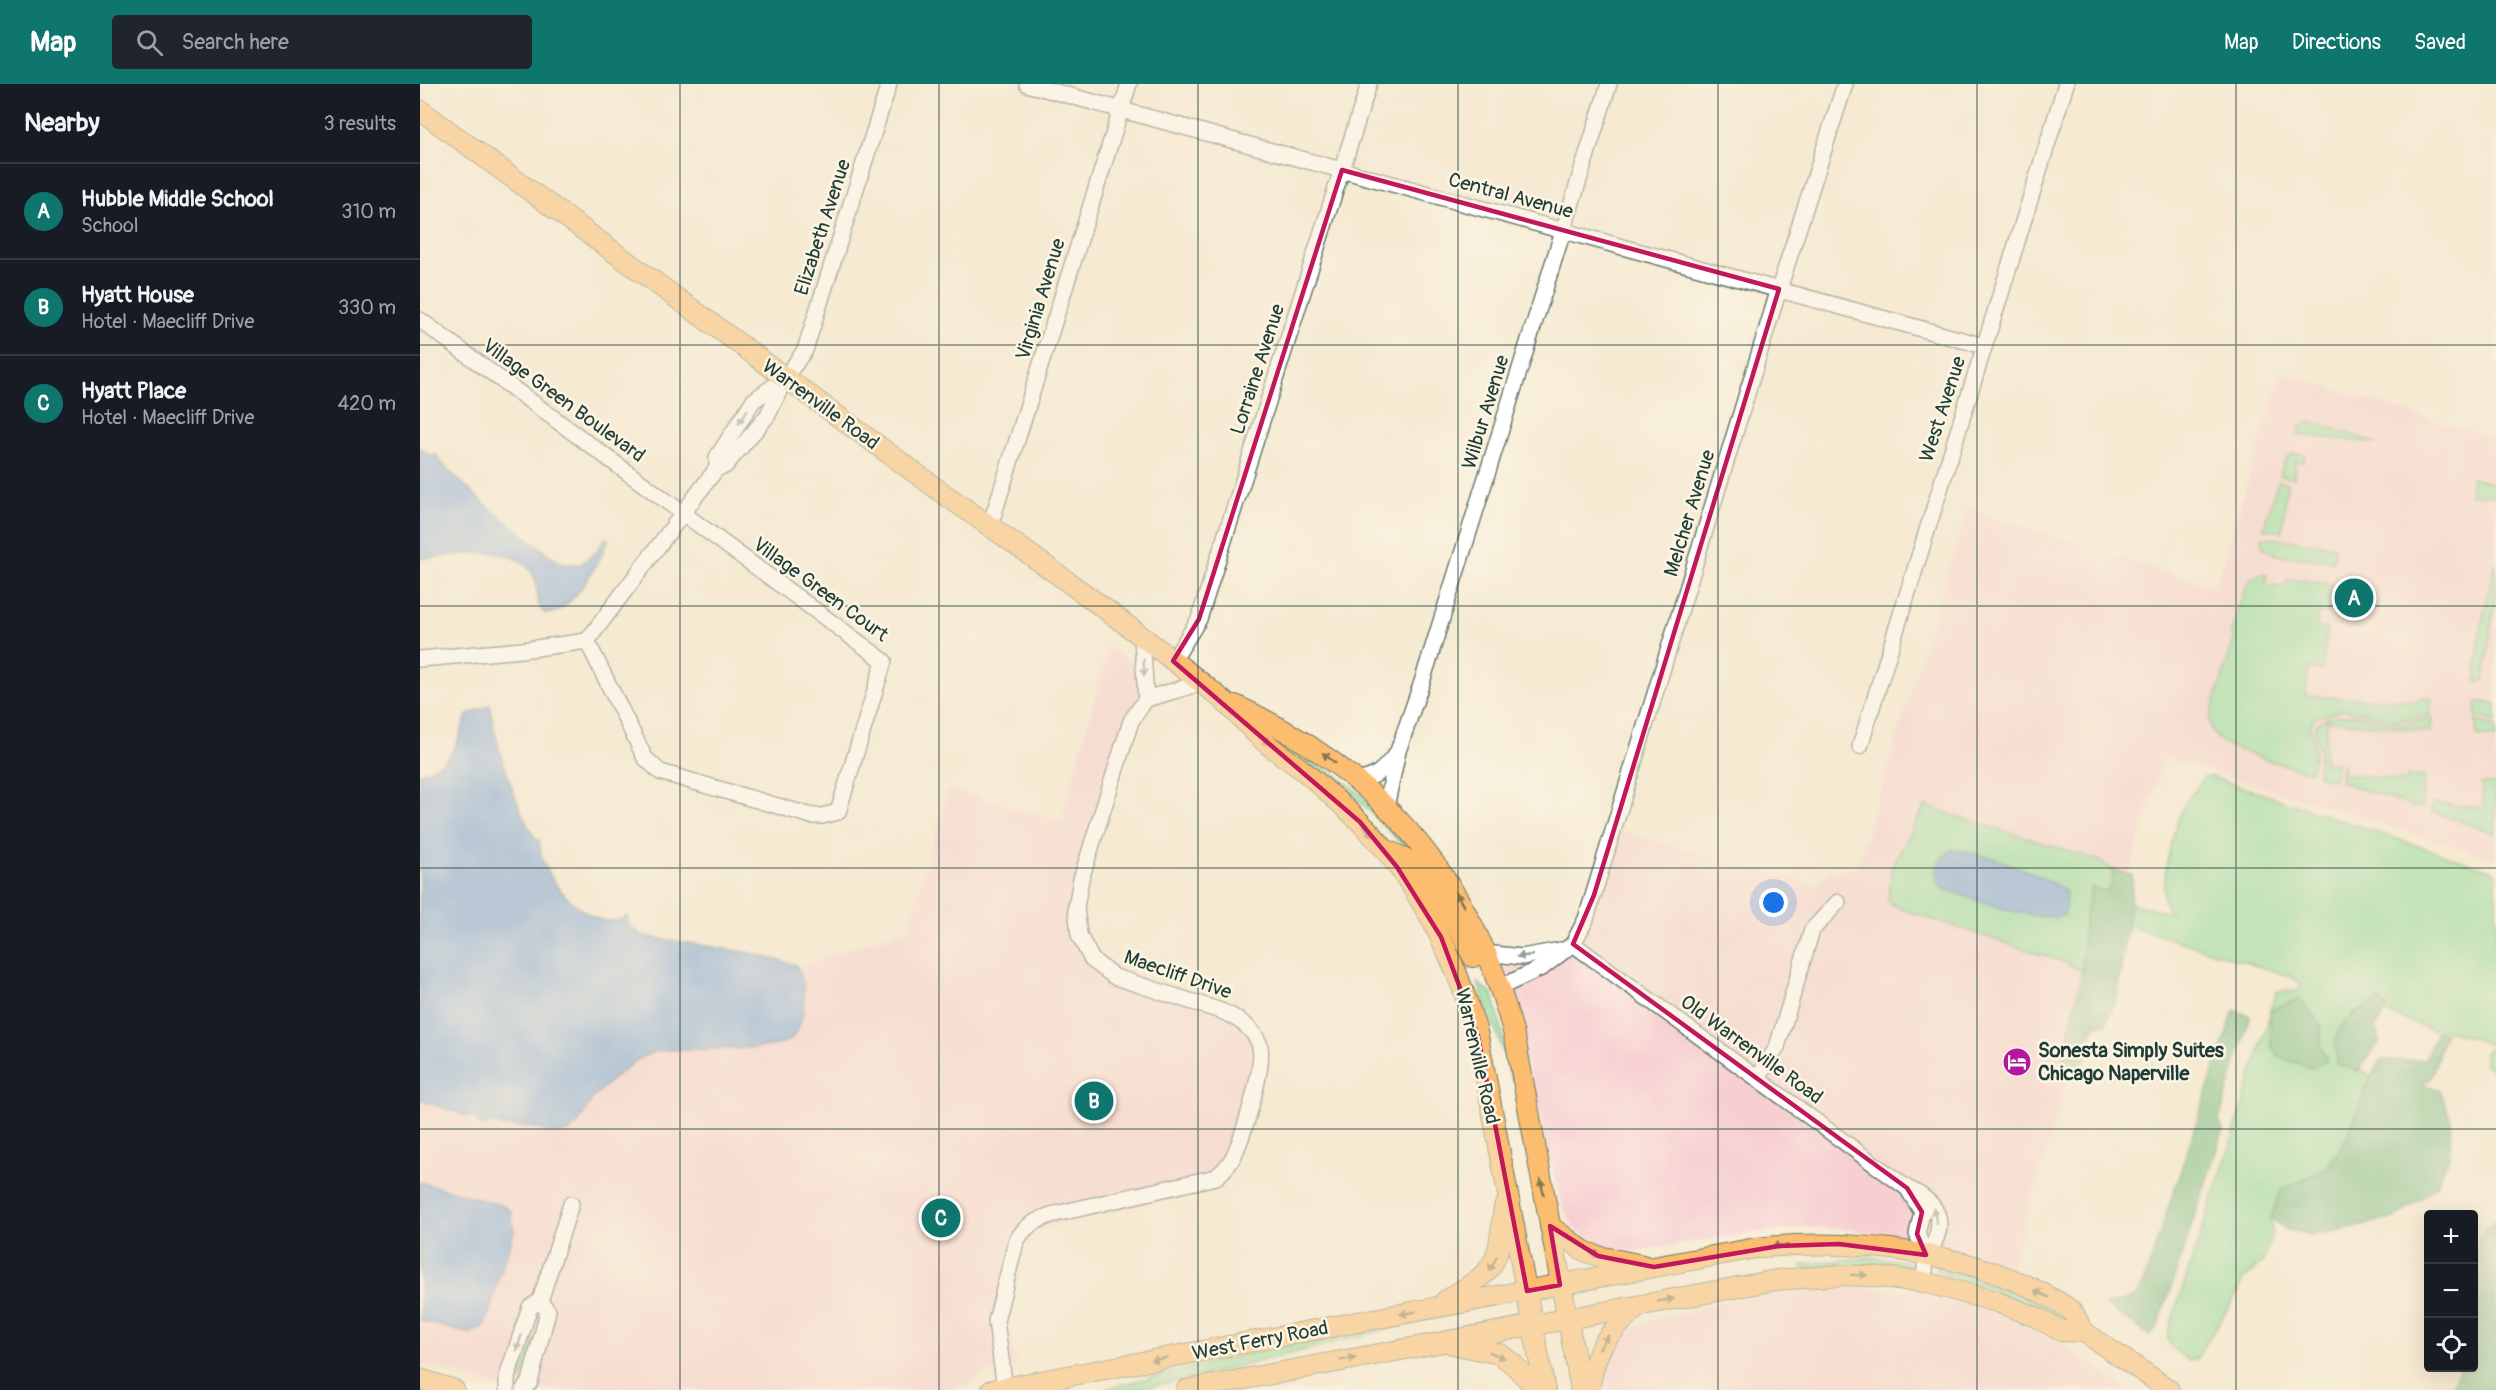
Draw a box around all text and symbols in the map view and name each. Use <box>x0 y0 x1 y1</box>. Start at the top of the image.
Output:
search box <box>112 15 532 69</box>
text: Map <box>30 25 76 60</box>
icon: search <box>133 26 166 59</box>
text: Search here <box>181 28 289 56</box>
text: Map <box>2224 29 2259 56</box>
text: Directions <box>2292 29 2381 56</box>
text: Saved <box>2414 29 2466 56</box>
text: Nearby <box>24 107 100 139</box>
text: 3 results <box>324 111 396 136</box>
street label: Elizabeth Avenue <box>789 156 856 298</box>
street label: Central Avenue <box>1446 167 1576 224</box>
text: Hubble Middle School <box>81 185 274 213</box>
text: A <box>37 199 50 224</box>
text: 310 m <box>341 199 396 224</box>
text: School <box>81 213 138 238</box>
street label: Virginia Avenue <box>1010 235 1071 363</box>
text: Hyatt House <box>81 281 194 309</box>
text: B <box>38 295 49 320</box>
text: 330 m <box>338 295 396 320</box>
street label: Lorraine Avenue <box>1225 301 1290 438</box>
text: Hotel · Maecliff Drive <box>81 309 254 334</box>
street label: Village Green Boulevard <box>477 333 650 468</box>
street label: Wilbur Avenue <box>1456 352 1515 472</box>
street label: West Avenue <box>1914 353 1971 465</box>
street label: Warrenville Road <box>757 354 884 455</box>
text: Hyatt Place <box>81 377 186 405</box>
text: C <box>37 391 50 416</box>
text: 420 m <box>337 391 396 416</box>
text: Hotel · Maecliff Drive <box>81 405 254 430</box>
one-way arrow <box>738 409 749 425</box>
street label: Melcher Avenue <box>1658 447 1721 580</box>
street label: Village Green Court <box>748 532 894 648</box>
pin: A <box>2334 576 2374 620</box>
one-way arrow <box>1140 659 1149 678</box>
one-way arrow <box>1255 732 1270 746</box>
one-way arrow <box>1321 751 1337 764</box>
one-way arrow <box>1360 822 1373 837</box>
your location <box>1759 888 1788 917</box>
one-way arrow <box>1455 891 1465 908</box>
street label: Maecliff Drive <box>1121 944 1235 1005</box>
one-way arrow <box>1515 951 1534 961</box>
street label: Warrenville Road <box>1450 986 1505 1127</box>
street label: Old Warrenville Road <box>1675 989 1828 1110</box>
place label: Sonesta Simply Suites Chicago Naperville <box>2038 1038 2224 1086</box>
hotel icon: Sonesta Simply Suites Chicago Naperville <box>2001 1046 2033 1078</box>
pin: B <box>1074 1078 1114 1124</box>
one-way arrow <box>1537 1177 1546 1196</box>
pin: C <box>922 1196 960 1240</box>
one-way arrow <box>1930 1206 1940 1225</box>
map controls <box>2424 1210 2478 1372</box>
button: + <box>2424 1210 2478 1264</box>
one-way arrow <box>1770 1241 1789 1251</box>
one-way arrow <box>1589 1250 1607 1260</box>
one-way arrow <box>1488 1255 1498 1272</box>
button: − <box>2424 1264 2478 1318</box>
one-way arrow <box>1849 1271 1868 1280</box>
one-way arrow <box>2033 1290 2050 1299</box>
one-way arrow <box>1656 1296 1675 1305</box>
one-way arrow <box>1398 1309 1417 1318</box>
street label: West Ferry Road <box>1190 1315 1330 1366</box>
button: locate <box>2424 1318 2478 1372</box>
one-way arrow <box>513 1334 523 1352</box>
one-way arrow <box>1598 1335 1610 1351</box>
one-way arrow <box>1488 1350 1506 1360</box>
one-way arrow <box>1339 1354 1358 1363</box>
one-way arrow <box>1149 1355 1168 1364</box>

